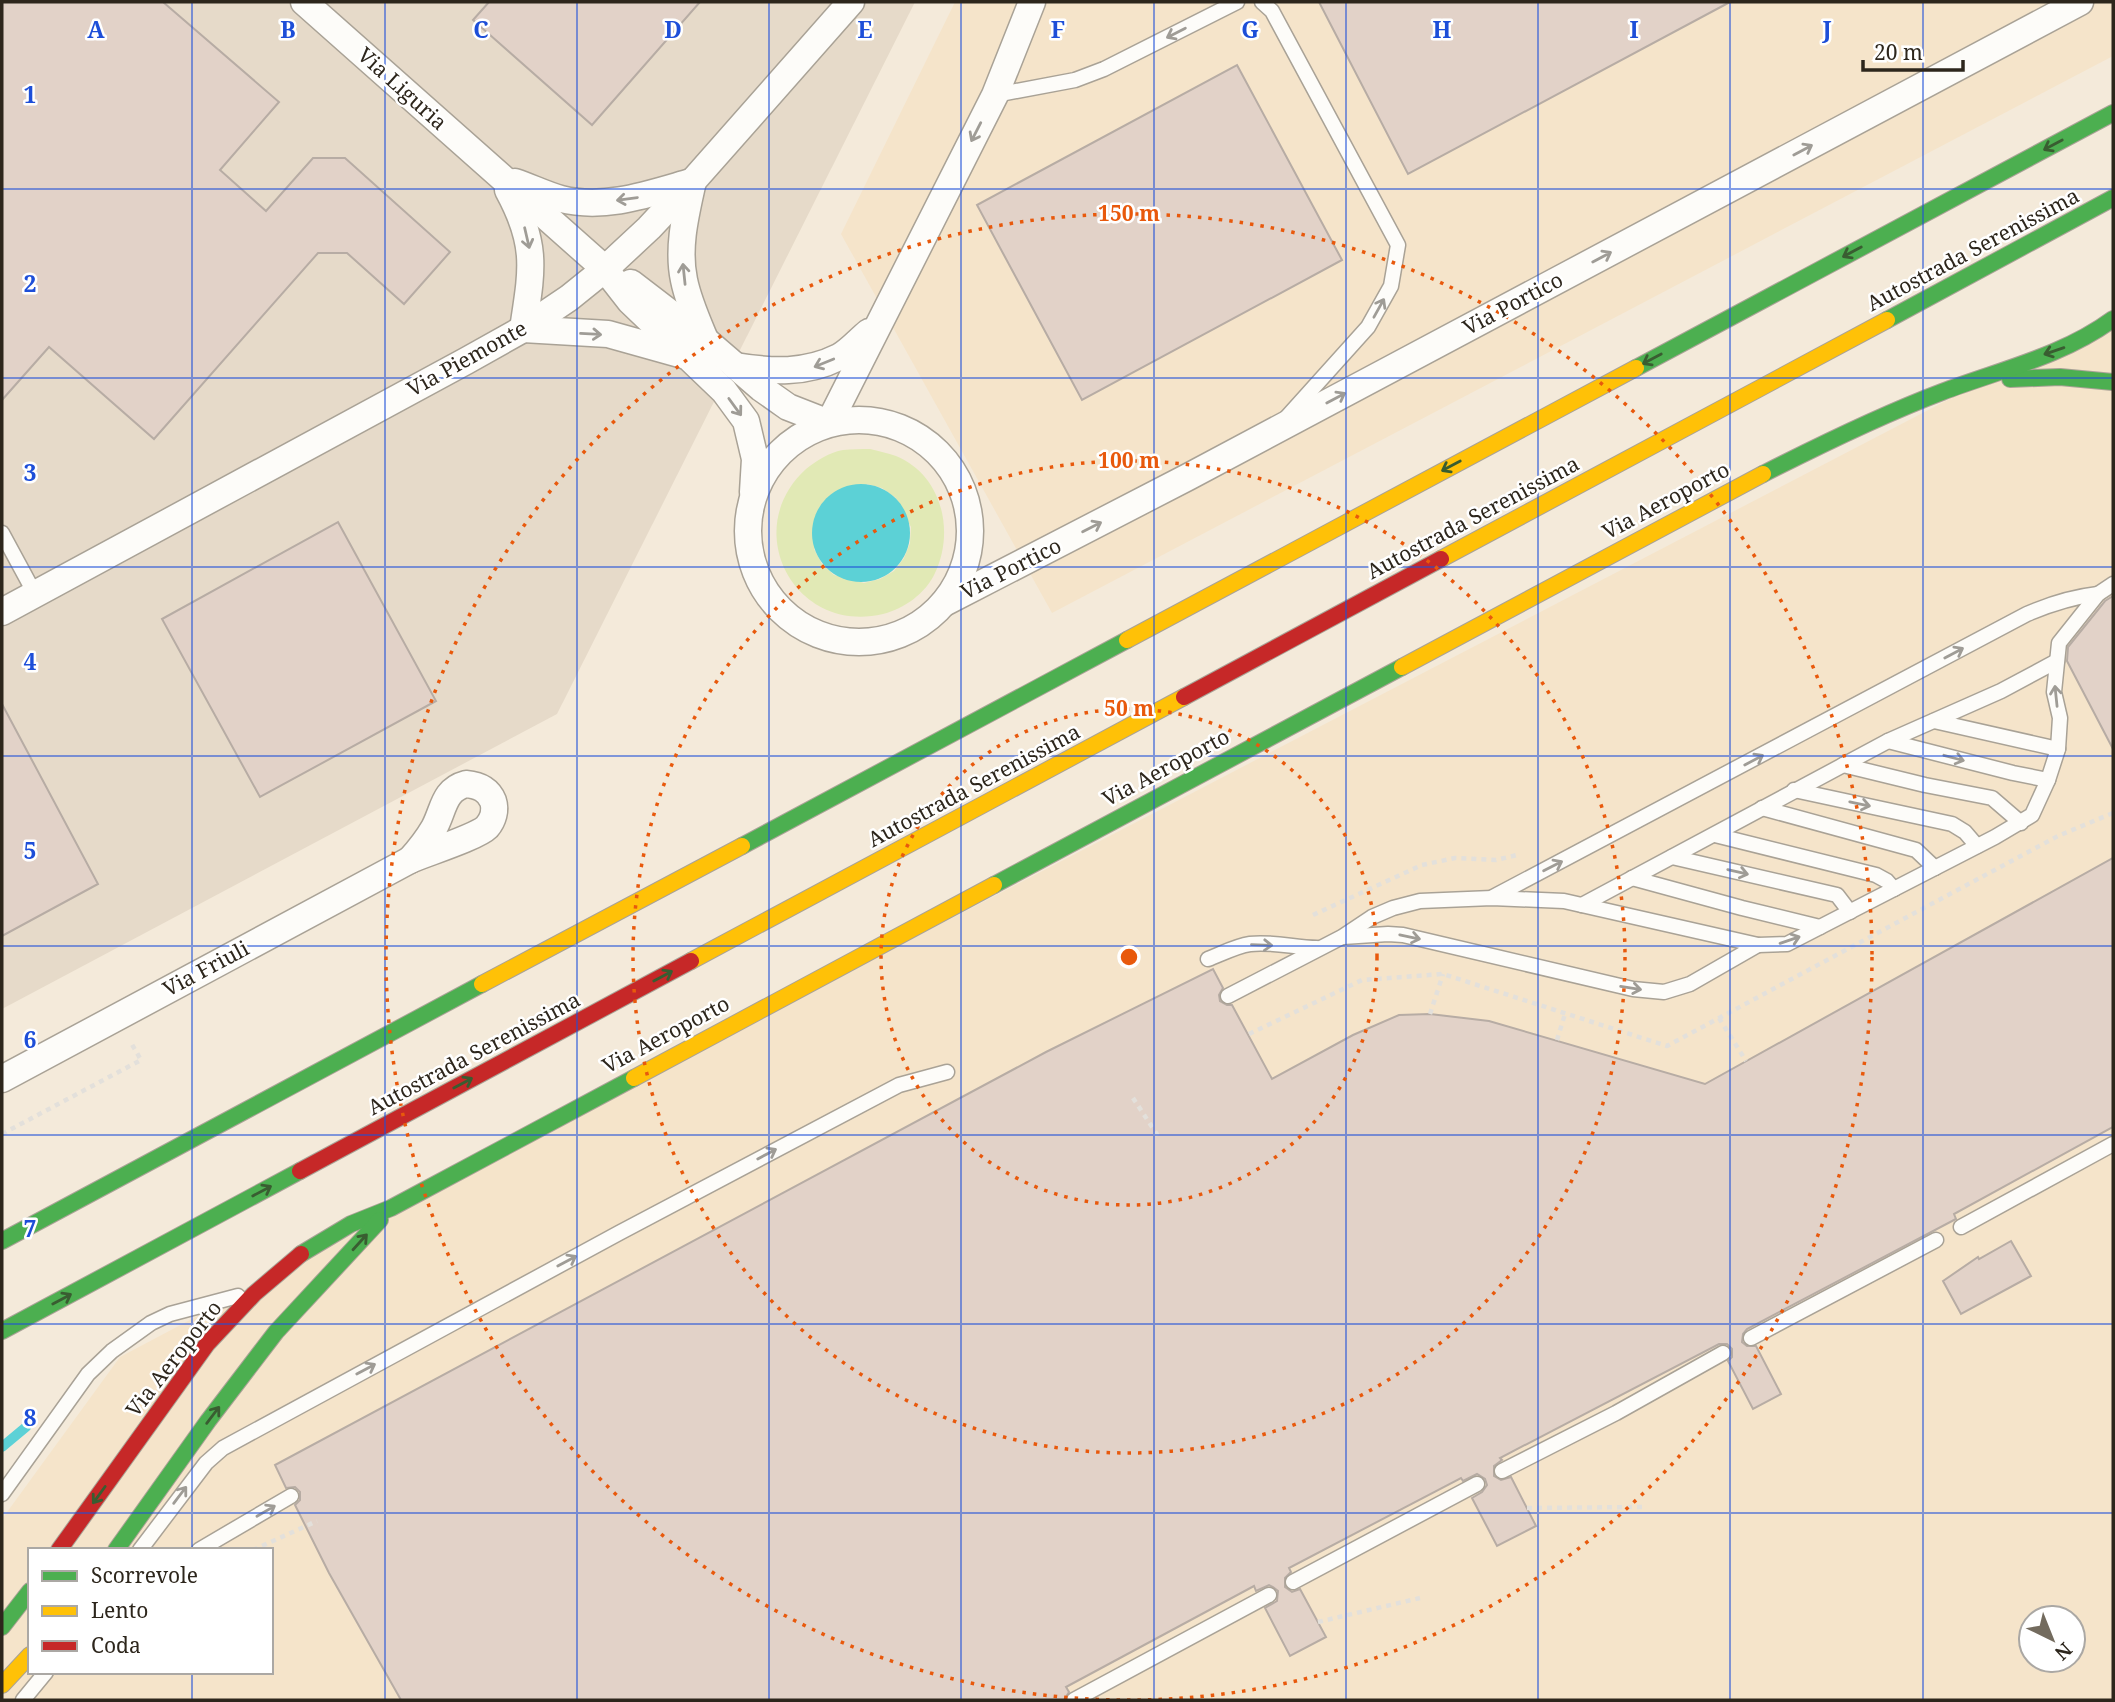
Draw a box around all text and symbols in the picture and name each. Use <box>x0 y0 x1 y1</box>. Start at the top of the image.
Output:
text: A <box>87 13 105 45</box>
text: B <box>280 13 296 45</box>
text: C <box>473 13 489 45</box>
text: D <box>664 13 682 45</box>
text: E <box>857 13 873 45</box>
text: F <box>1051 13 1065 45</box>
text: G <box>1241 13 1259 45</box>
text: H <box>1433 13 1452 45</box>
text: I <box>1629 13 1639 45</box>
text: J <box>1821 13 1832 45</box>
one-way arrow <box>1166 26 1187 40</box>
scale bar <box>1863 28 1963 72</box>
text: 20 m <box>1874 38 1923 66</box>
street label: Via Liguria <box>352 41 453 136</box>
text: 1 <box>24 78 37 110</box>
one-way arrow <box>969 121 983 142</box>
one-way arrow <box>2043 139 2064 152</box>
one-way arrow <box>1792 142 1812 156</box>
street label: Autostrada Serenissima <box>1861 181 2084 317</box>
one-way arrow <box>616 193 639 206</box>
text: 150 m <box>1098 199 1160 227</box>
one-way arrow <box>521 226 534 249</box>
one-way arrow <box>1843 245 1863 259</box>
one-way arrow <box>1591 249 1612 263</box>
one-way arrow <box>677 263 690 286</box>
street label: Via Portico <box>1458 265 1567 341</box>
text: 2 <box>24 267 37 299</box>
one-way arrow <box>1373 298 1386 319</box>
street label: Via Piemonte <box>402 314 531 403</box>
one-way arrow <box>579 327 602 340</box>
one-way arrow <box>2043 345 2065 358</box>
one-way arrow <box>1642 353 1663 366</box>
one-way arrow <box>813 357 835 370</box>
one-way arrow <box>1325 391 1346 404</box>
one-way arrow <box>728 397 743 416</box>
text: 100 m <box>1098 446 1160 474</box>
street label: Autostrada Serenissima <box>1361 449 1584 585</box>
street label: Via Aeroporto <box>1597 455 1734 545</box>
text: 3 <box>24 456 37 488</box>
one-way arrow <box>1441 460 1462 474</box>
one-way arrow <box>1081 520 1102 534</box>
street label: Via Portico <box>955 531 1066 605</box>
text: 4 <box>24 645 37 677</box>
one-way arrow <box>1944 646 1964 660</box>
one-way arrow <box>2050 685 2063 708</box>
text: 50 m <box>1104 694 1154 722</box>
street label: Autostrada Serenissima <box>862 717 1085 853</box>
street label: Via Aeroporto <box>1097 722 1234 812</box>
one-way arrow <box>1743 752 1763 766</box>
one-way arrow <box>1942 752 1965 765</box>
one-way arrow <box>1849 799 1871 812</box>
text: 5 <box>24 834 37 866</box>
one-way arrow <box>1542 859 1563 873</box>
one-way arrow <box>1727 866 1749 879</box>
one-way arrow <box>1398 931 1421 945</box>
one-way arrow <box>1779 933 1801 946</box>
street label: Via Friuli <box>158 934 254 1002</box>
one-way arrow <box>1250 938 1273 951</box>
centre of rings <box>1117 945 1141 969</box>
one-way arrow <box>653 969 673 983</box>
one-way arrow <box>1619 982 1642 995</box>
street label: Autostrada Serenissima <box>362 985 585 1121</box>
street label: Via Aeroporto <box>597 989 734 1079</box>
text: 6 <box>24 1023 37 1055</box>
one-way arrow <box>452 1076 473 1090</box>
one-way arrow <box>757 1147 777 1161</box>
one-way arrow <box>252 1184 272 1198</box>
text: 7 <box>24 1212 37 1244</box>
one-way arrow <box>352 1233 368 1251</box>
one-way arrow <box>556 1254 576 1268</box>
one-way arrow <box>51 1291 72 1305</box>
street label: Via Aeroporto <box>119 1295 227 1422</box>
one-way arrow <box>356 1362 376 1376</box>
text: 8 <box>24 1401 37 1433</box>
one-way arrow <box>206 1406 220 1425</box>
one-way arrow <box>92 1485 106 1504</box>
one-way arrow <box>173 1486 188 1505</box>
one-way arrow <box>255 1504 276 1517</box>
legend <box>28 1548 273 1674</box>
text: Scorrevole <box>91 1561 198 1589</box>
text: Lento <box>91 1596 148 1624</box>
north arrow <box>2017 1604 2087 1674</box>
text: Coda <box>91 1631 141 1659</box>
text: N <box>2049 1637 2078 1666</box>

